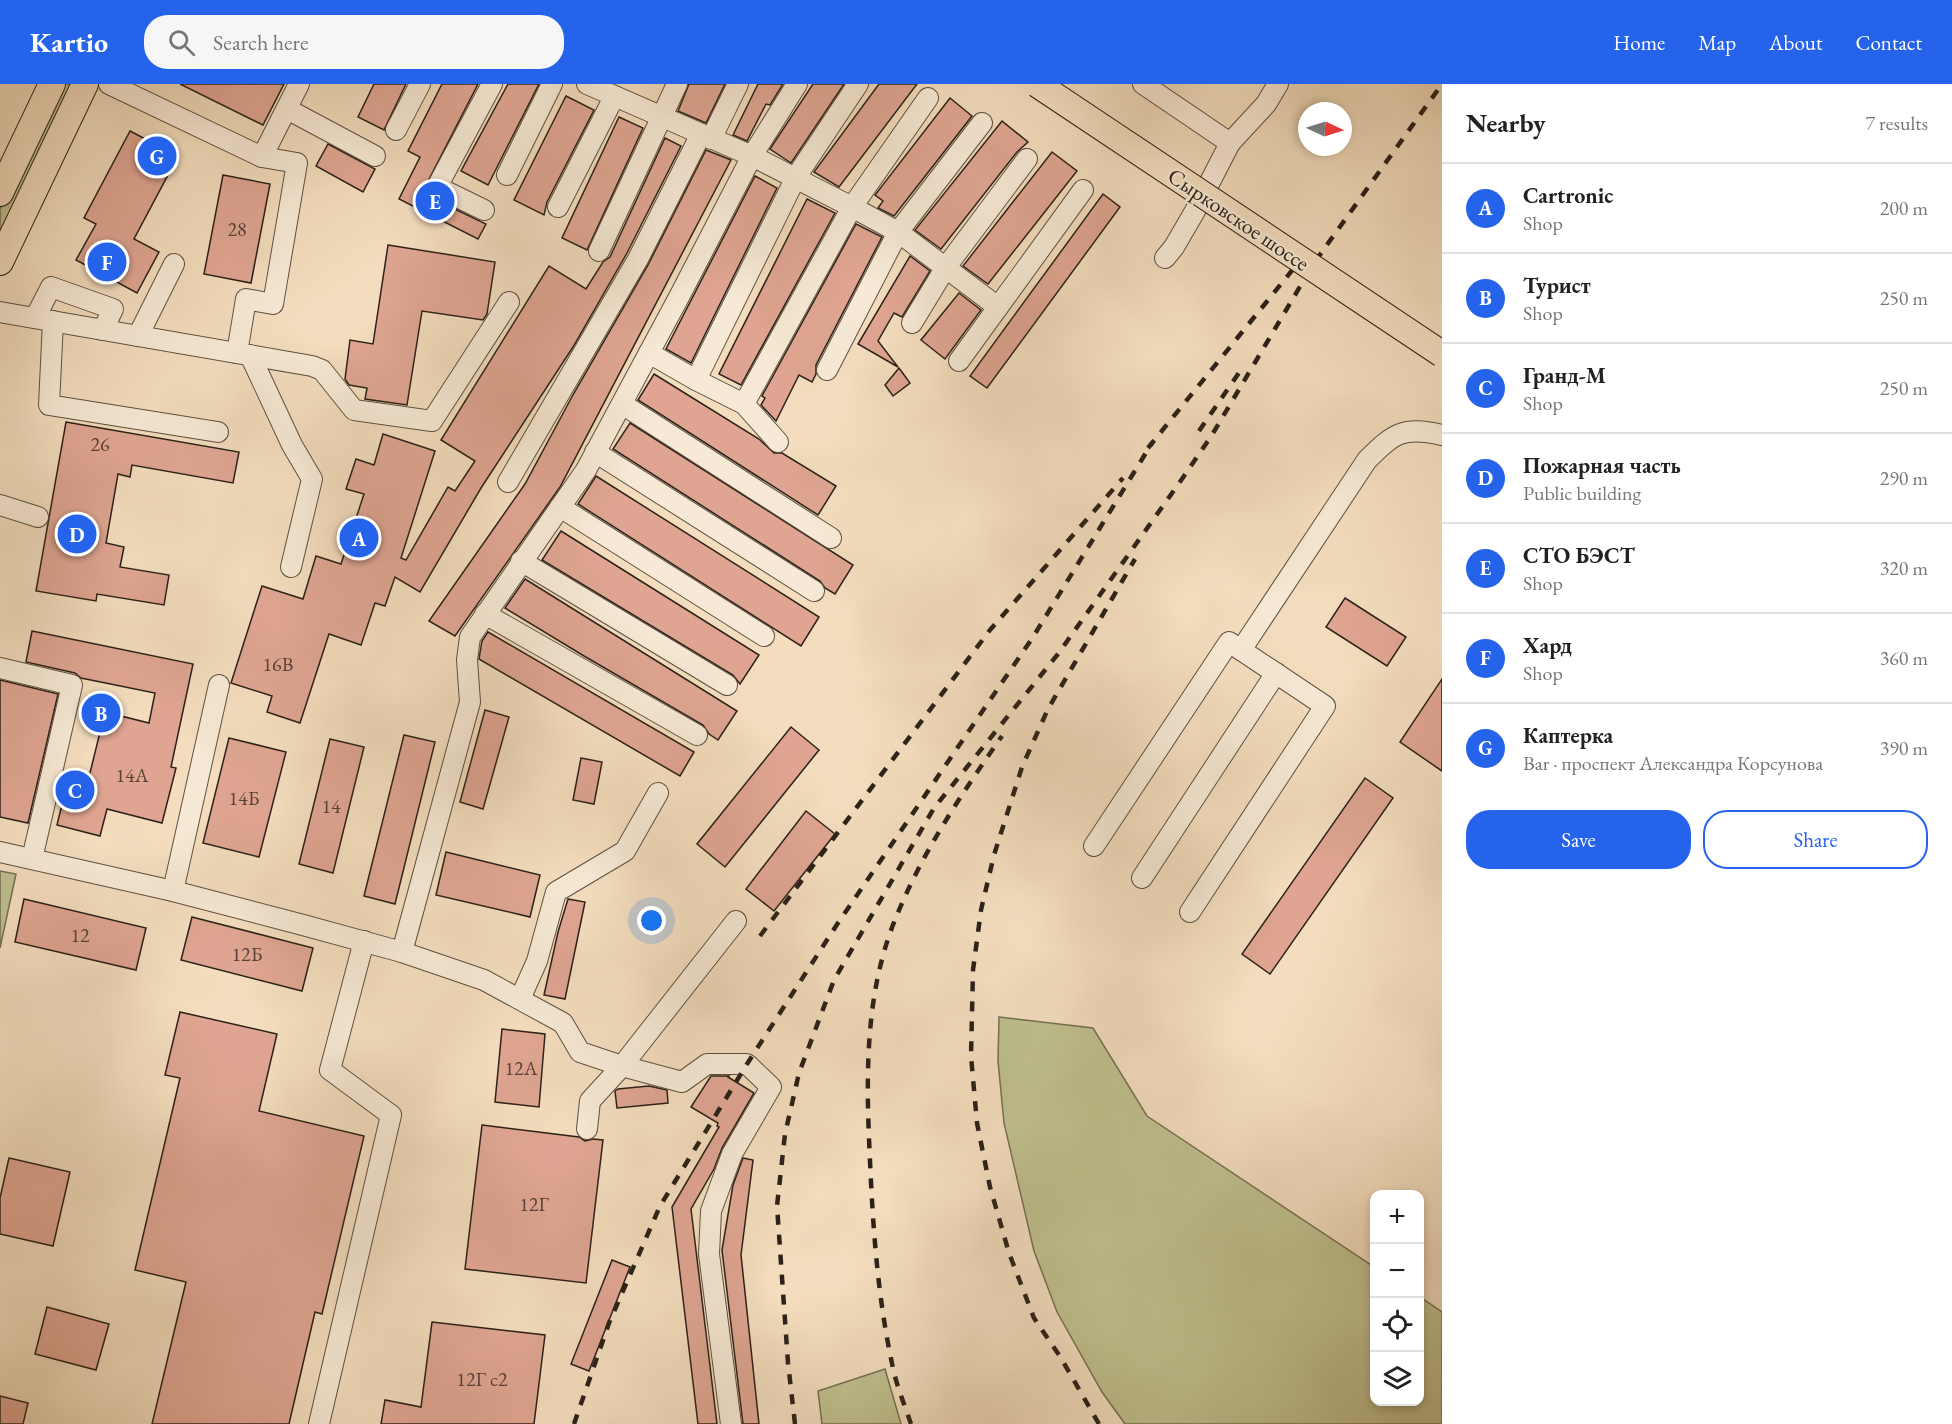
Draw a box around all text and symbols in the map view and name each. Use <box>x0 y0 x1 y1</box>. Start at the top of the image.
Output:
search box <box>144 15 564 69</box>
text: Kartio <box>30 24 108 60</box>
icon: search <box>165 26 198 59</box>
text: Search here <box>213 28 309 57</box>
text: Home <box>1613 29 1665 56</box>
text: Map <box>1698 29 1736 56</box>
text: About <box>1769 29 1822 56</box>
text: Contact <box>1855 29 1922 56</box>
north arrow <box>1298 102 1352 156</box>
text: Nearby <box>1466 106 1546 140</box>
text: 7 results <box>1865 110 1928 136</box>
pin: G <box>138 134 176 178</box>
street label: Сырковское шоссе <box>1162 161 1316 278</box>
pin: E <box>416 178 454 224</box>
text: Cartronic <box>1523 181 1613 210</box>
text: A <box>1478 195 1493 221</box>
text: 200 m <box>1880 195 1928 221</box>
text: Shop <box>1523 210 1563 236</box>
house number: 28 <box>227 216 247 242</box>
pin: F <box>88 240 126 285</box>
text: Турист <box>1523 271 1591 300</box>
text: B <box>1479 285 1492 311</box>
text: 250 m <box>1880 285 1928 311</box>
text: Shop <box>1523 300 1563 326</box>
text: Гранд-М <box>1523 361 1606 390</box>
text: C <box>1478 375 1493 401</box>
text: 250 m <box>1880 375 1928 401</box>
text: Shop <box>1523 390 1563 416</box>
house number: 26 <box>90 431 110 457</box>
text: Пожарная часть <box>1523 451 1681 480</box>
text: D <box>1478 465 1493 491</box>
text: 290 m <box>1880 465 1928 491</box>
text: Public building <box>1523 480 1641 506</box>
pin: D <box>58 512 97 556</box>
pin: A <box>340 516 378 560</box>
text: СТО БЭСТ <box>1523 541 1635 570</box>
text: E <box>1480 555 1491 581</box>
text: 320 m <box>1880 555 1928 581</box>
text: Shop <box>1523 570 1563 596</box>
text: Хард <box>1523 631 1572 660</box>
text: F <box>1480 645 1491 671</box>
text: 360 m <box>1880 645 1928 671</box>
house number: 16В <box>263 651 293 677</box>
text: Shop <box>1523 660 1563 686</box>
pin: B <box>82 690 120 736</box>
text: Каптерка <box>1523 721 1613 750</box>
text: G <box>1478 735 1493 761</box>
text: 390 m <box>1880 735 1928 761</box>
text: Bar · проспект Александра Корсунова <box>1523 750 1823 776</box>
house number: 14А <box>115 762 149 788</box>
pin: C <box>56 768 94 812</box>
house number: 14Б <box>229 785 260 811</box>
house number: 14 <box>321 793 341 819</box>
button: Save <box>1466 810 1691 869</box>
button: Share <box>1703 810 1928 869</box>
your location <box>637 906 666 935</box>
house number: 12 <box>70 922 90 948</box>
house number: 12Б <box>232 941 263 967</box>
house number: 12А <box>504 1055 538 1081</box>
map controls <box>1370 1190 1424 1406</box>
button: + <box>1370 1190 1424 1244</box>
house number: 12Г <box>519 1191 549 1217</box>
button: − <box>1370 1244 1424 1298</box>
button: locate <box>1370 1298 1424 1352</box>
button: layers <box>1370 1352 1424 1406</box>
house number: 12Г с2 <box>456 1366 508 1392</box>

